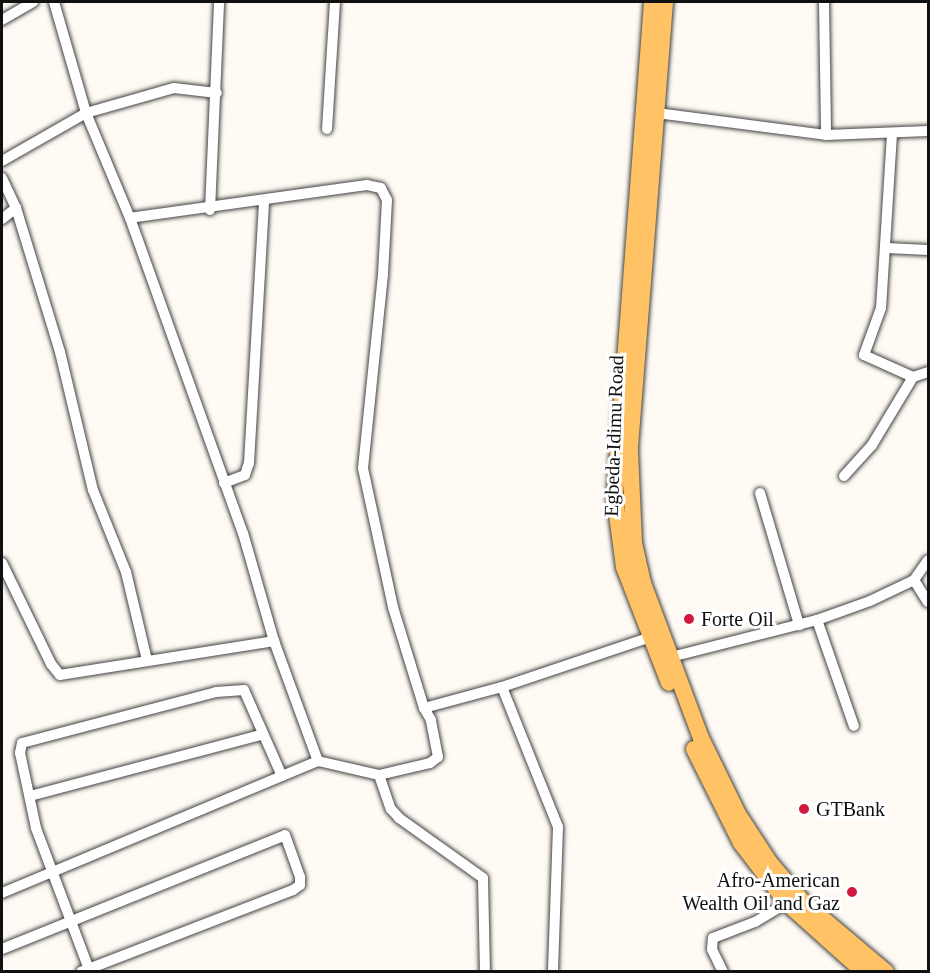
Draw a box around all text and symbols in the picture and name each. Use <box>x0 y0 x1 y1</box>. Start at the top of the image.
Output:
street label: Egbeda-Idimu Road <box>599 355 629 517</box>
place label: Forte Oil <box>701 607 774 631</box>
marker: Forte Oil <box>682 612 696 626</box>
place label: GTBank <box>816 797 885 821</box>
marker: GTBank <box>797 802 811 816</box>
place label: Afro-American Wealth Oil and Gaz <box>682 868 840 915</box>
marker: Afro-American Wealth Oil and Gaz <box>845 885 859 899</box>

